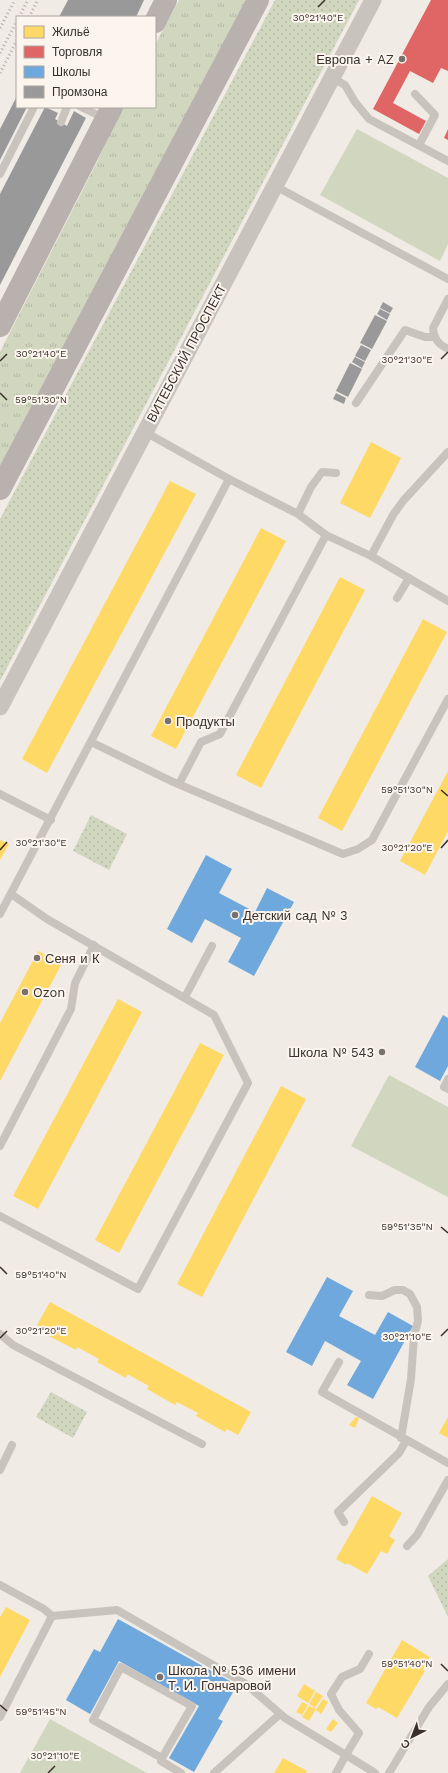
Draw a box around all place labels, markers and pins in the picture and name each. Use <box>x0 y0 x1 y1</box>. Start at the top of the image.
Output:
place label: Европа + AZ <box>316 52 394 67</box>
marker: Европа + AZ <box>397 54 407 64</box>
place label: Продукты <box>176 714 235 729</box>
marker: Продукты <box>163 716 173 726</box>
place label: Детский сад № 3 <box>243 908 348 923</box>
marker: Детский сад № 3 <box>230 910 240 920</box>
place label: Сеня и К <box>45 951 100 966</box>
marker: Сеня и К <box>32 953 42 963</box>
place label: Ozon <box>33 985 65 1000</box>
marker: Ozon <box>20 987 30 997</box>
place label: Школа № 543 <box>288 1045 374 1060</box>
marker: Школа № 543 <box>377 1047 387 1057</box>
place label: Школа № 536 имени Т. И. Гончаровой <box>168 1663 296 1693</box>
marker: Школа № 536 имени Т. И. Гончаровой <box>155 1672 165 1682</box>

